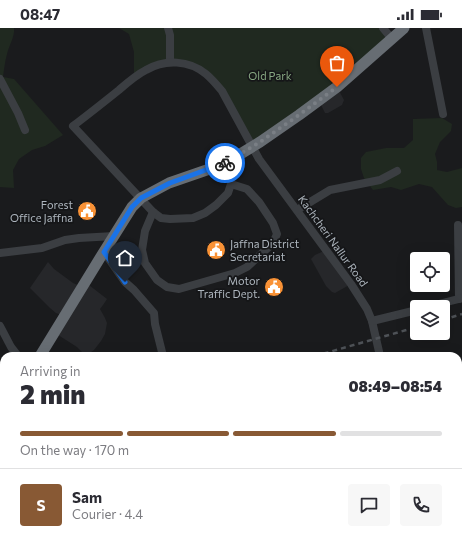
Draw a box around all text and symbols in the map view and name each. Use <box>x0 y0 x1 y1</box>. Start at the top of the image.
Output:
text: 08:47 <box>20 5 60 23</box>
pin <box>320 46 354 87</box>
icon: bag <box>326 52 348 74</box>
park label: Old Park <box>248 69 292 82</box>
courier <box>205 143 245 183</box>
icon: bike <box>214 152 236 174</box>
street label: Kachcheri Nallur Road <box>296 193 371 289</box>
place label: Forest Office Jaffna <box>10 198 73 225</box>
public building icon: Forest Office Jaffna <box>76 200 98 222</box>
place label: Jaffna District Secretariat <box>230 237 300 263</box>
public building icon: Jaffna District Secretariat <box>205 239 227 261</box>
pin <box>108 241 142 282</box>
icon: home <box>114 247 136 269</box>
map controls <box>410 252 450 340</box>
button: locate <box>410 252 450 292</box>
place label: Motor Traffic Dept. <box>198 274 261 300</box>
public building icon: Motor Traffic Dept. <box>263 276 285 298</box>
button: layers <box>410 300 450 340</box>
text: Arriving in <box>20 363 80 379</box>
text: 08:49–08:54 <box>348 377 442 395</box>
text: 2 min <box>20 378 85 409</box>
text: On the way · 170 m <box>20 442 129 458</box>
button: chat <box>348 484 390 526</box>
button: phone <box>400 484 442 526</box>
text: Sam <box>72 488 102 506</box>
text: S <box>36 496 46 514</box>
text: Courier · 4.4 <box>72 506 143 522</box>

